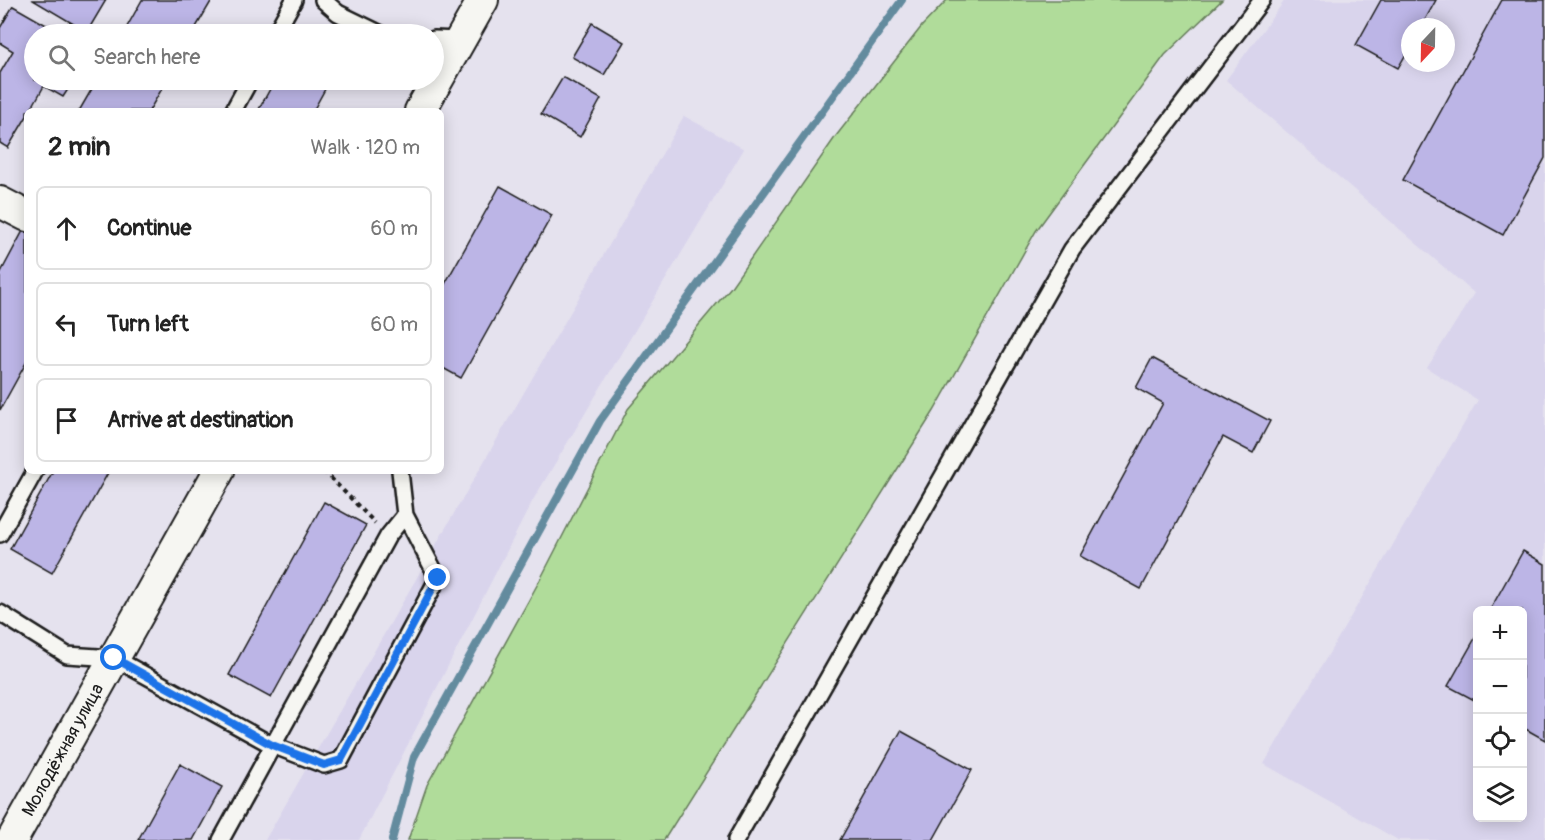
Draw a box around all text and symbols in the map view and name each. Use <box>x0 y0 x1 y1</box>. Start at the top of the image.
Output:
north arrow <box>1401 18 1455 72</box>
search box <box>24 24 444 90</box>
icon: search <box>45 41 78 74</box>
text: Search here <box>93 43 200 71</box>
text: 2 min <box>48 131 110 163</box>
text: Walk · 120 m <box>311 135 420 160</box>
icon: ahead <box>50 212 83 245</box>
text: Continue <box>107 214 191 242</box>
text: 60 m <box>371 216 418 241</box>
icon: left <box>50 308 83 341</box>
text: Turn left <box>107 310 189 338</box>
text: 60 m <box>371 312 418 337</box>
icon: arrive <box>50 404 83 437</box>
text: Arrive at destination <box>107 406 293 434</box>
route end <box>424 564 450 590</box>
map controls <box>1473 606 1527 822</box>
button: + <box>1473 606 1527 660</box>
route start <box>100 644 126 670</box>
button: − <box>1473 660 1527 714</box>
street label: Молодёжная улица <box>17 680 109 820</box>
button: locate <box>1473 714 1527 768</box>
button: layers <box>1473 768 1527 822</box>

